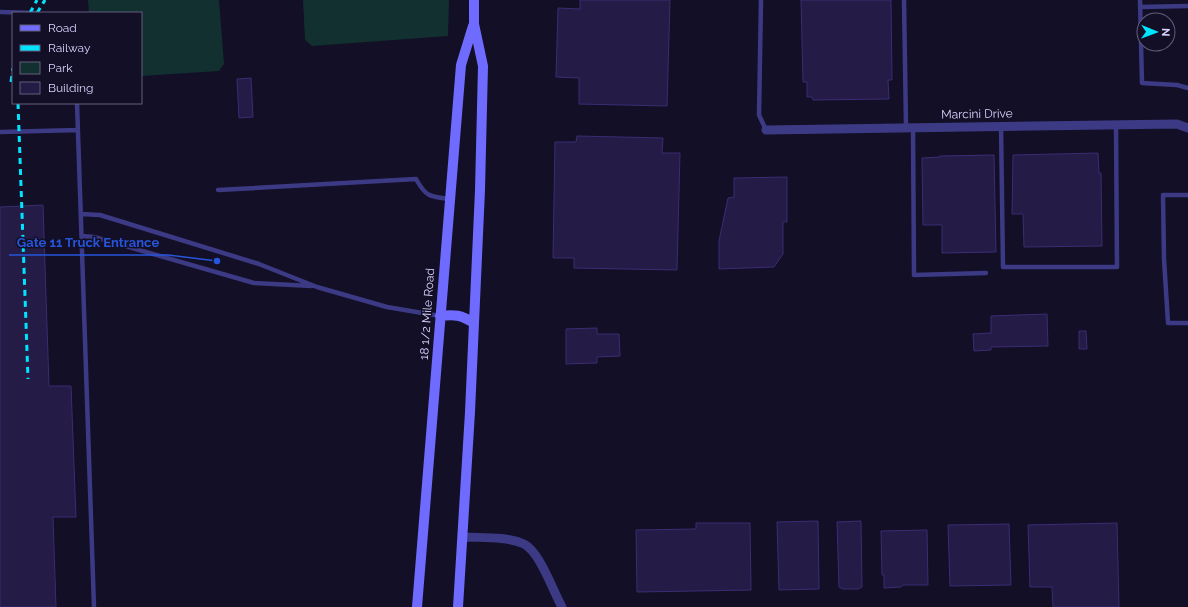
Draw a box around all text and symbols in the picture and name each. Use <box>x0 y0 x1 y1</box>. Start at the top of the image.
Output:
legend <box>12 12 142 104</box>
north arrow <box>1136 12 1176 52</box>
text: Road <box>48 21 77 35</box>
text: N <box>1159 28 1172 36</box>
text: Railway <box>48 41 91 55</box>
text: Park <box>48 61 73 75</box>
text: Building <box>48 81 94 95</box>
street label: Marcini Drive <box>941 106 1013 122</box>
callout: Gate 11 Truck Entrance <box>9 230 168 255</box>
text: Gate 11 Truck Entrance <box>17 235 159 250</box>
street label: 18 1/2 Mile Road <box>417 268 437 360</box>

